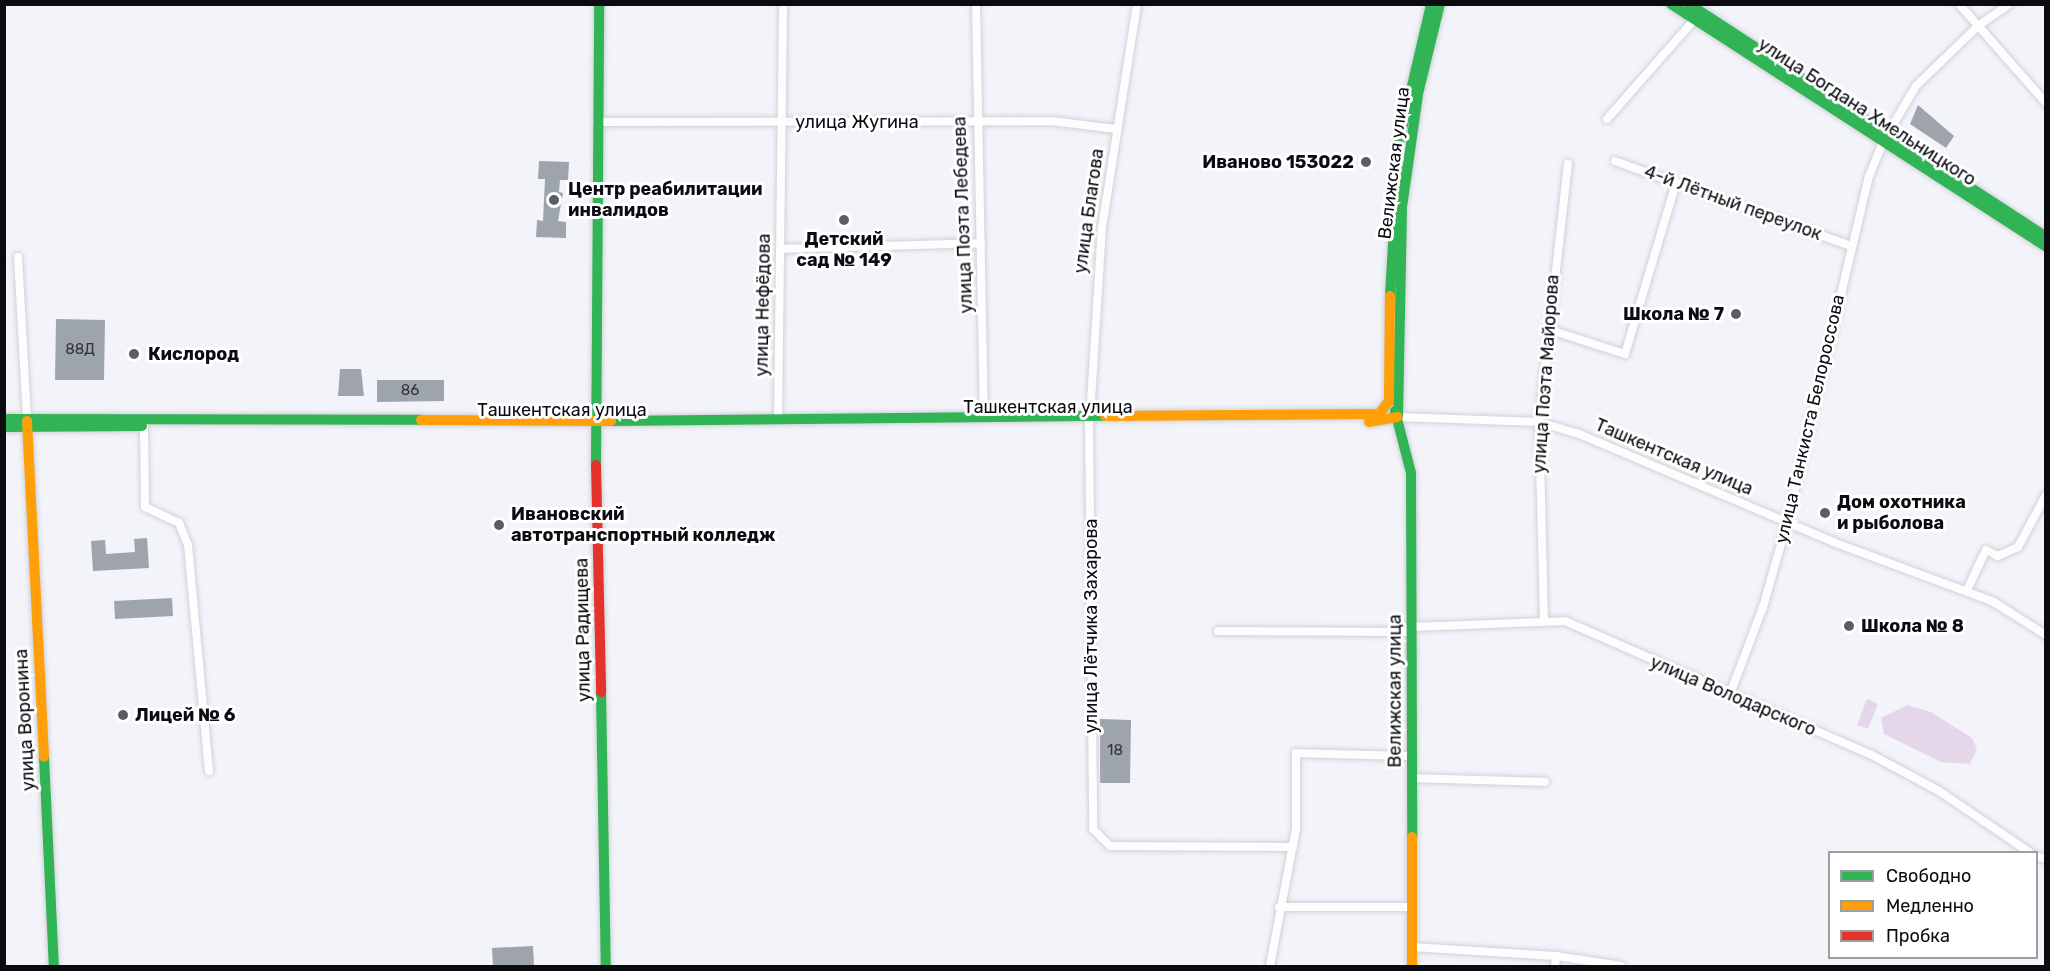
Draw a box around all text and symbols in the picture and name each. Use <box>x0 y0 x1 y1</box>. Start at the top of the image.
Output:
street label: улица Богдана Хмельницкого <box>1754 33 1980 191</box>
street label: Велижская улица <box>1374 86 1414 240</box>
street label: улица Жугина <box>795 111 919 133</box>
street label: улица Поэта Лебедева <box>949 116 977 314</box>
street label: улица Благова <box>1070 147 1108 275</box>
place label: Иваново 153022 <box>1202 151 1354 173</box>
marker: Иваново 153022 <box>1359 155 1373 169</box>
street label: 4-й Лётный переулок <box>1641 161 1825 245</box>
place label: Центр реабилитации инвалидов <box>568 179 762 222</box>
marker: Центр реабилитации инвалидов <box>545 191 563 209</box>
marker: Детский сад № 149 <box>837 213 851 227</box>
place label: Детский сад № 149 <box>796 229 892 272</box>
street label: улица Нефёдова <box>751 233 775 377</box>
street label: улица Поэта Майорова <box>1528 274 1564 474</box>
street label: улица Танкиста Белороссова <box>1771 292 1849 546</box>
place label: Школа № 7 <box>1623 303 1724 325</box>
marker: Школа № 7 <box>1729 307 1743 321</box>
house number: 88Д <box>65 341 95 359</box>
place label: Кислород <box>148 343 239 365</box>
marker: Кислород <box>125 345 143 363</box>
house number: 86 <box>401 382 419 400</box>
street label: Ташкентская улица <box>963 396 1133 418</box>
street label: Ташкентская улица <box>477 399 647 421</box>
street label: Ташкентская улица <box>1592 414 1756 500</box>
place label: Дом охотника и рыболова <box>1837 492 1966 534</box>
place label: Ивановский автотранспортный колледж <box>511 504 775 546</box>
marker: Дом охотника и рыболова <box>1818 506 1832 520</box>
marker: Ивановский автотранспортный колледж <box>492 518 506 532</box>
street label: улица Лётчика Захарова <box>1080 519 1102 733</box>
street label: улица Радищева <box>571 558 595 702</box>
street label: Велижская улица <box>1384 614 1406 768</box>
place label: Школа № 8 <box>1861 615 1964 637</box>
marker: Школа № 8 <box>1842 619 1856 633</box>
street label: улица Воронина <box>10 648 40 792</box>
street label: улица Володарского <box>1647 651 1819 741</box>
place label: Лицей № 6 <box>135 704 236 726</box>
marker: Лицей № 6 <box>116 708 130 722</box>
house number: 18 <box>1107 742 1123 760</box>
legend <box>1828 851 2038 959</box>
text: Свободно <box>1886 865 1971 887</box>
text: Медленно <box>1886 895 1974 917</box>
text: Пробка <box>1886 925 1950 947</box>

